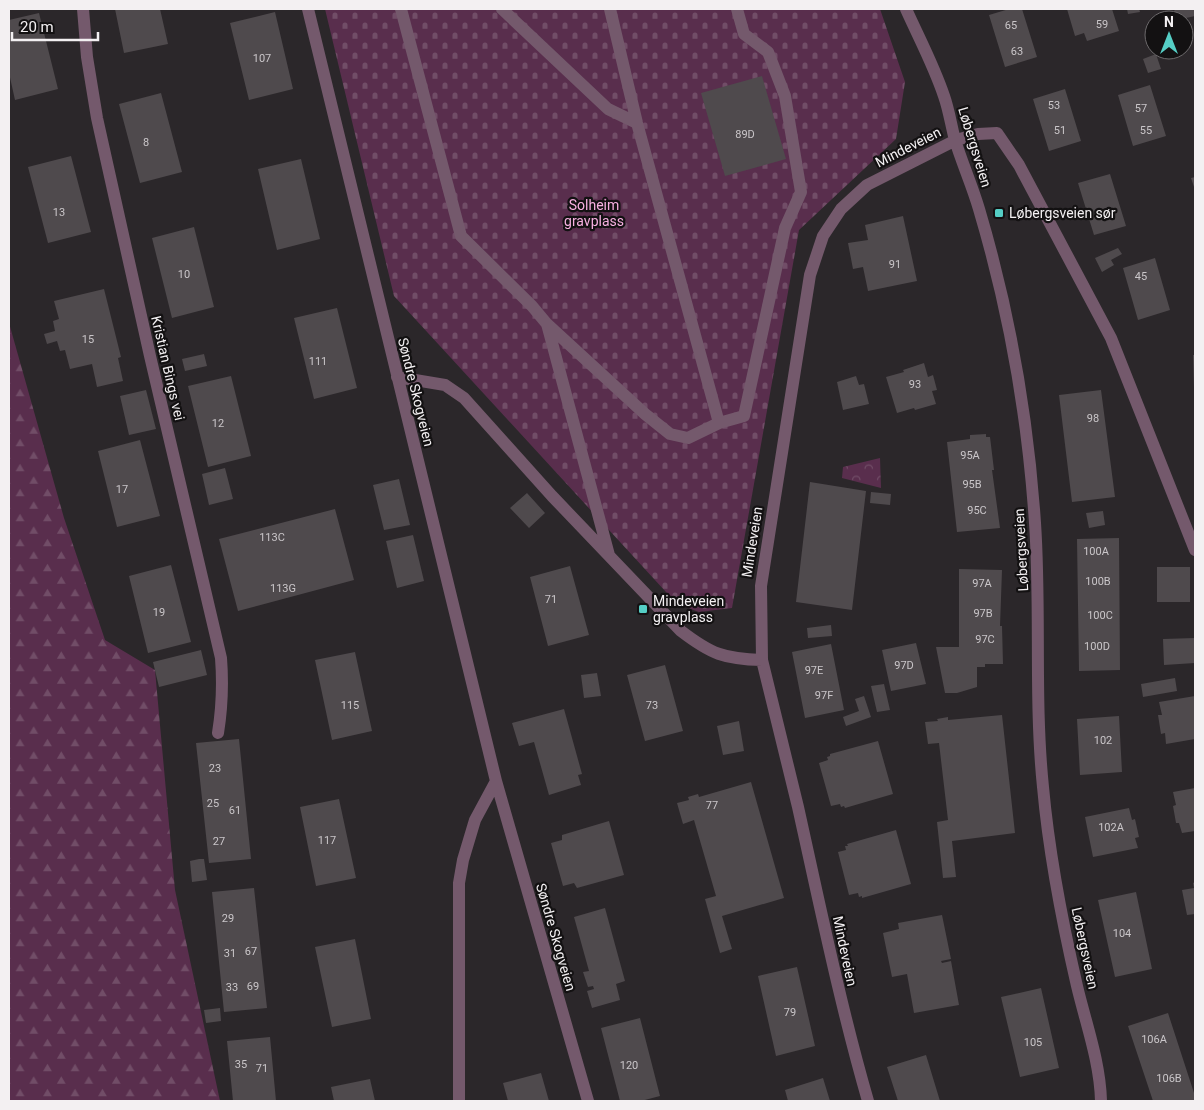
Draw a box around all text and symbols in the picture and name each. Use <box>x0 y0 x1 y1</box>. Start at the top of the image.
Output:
scale bar <box>12 10 99 42</box>
north arrow <box>1144 10 1194 60</box>
text: N <box>1164 14 1174 30</box>
text: 20 m <box>20 18 54 36</box>
house number: 59 <box>1096 18 1108 31</box>
house number: 65 <box>1005 19 1017 32</box>
house number: 63 <box>1011 45 1023 58</box>
house number: 107 <box>253 52 271 65</box>
house number: 53 <box>1048 99 1060 112</box>
house number: 57 <box>1135 102 1147 115</box>
street label: Løbergsveien <box>955 105 995 189</box>
street label: Mindeveien <box>873 124 943 170</box>
house number: 51 <box>1054 124 1066 137</box>
house number: 55 <box>1140 124 1152 137</box>
house number: 89D <box>735 128 755 141</box>
house number: 8 <box>143 136 149 149</box>
park label: Solheim gravplass <box>564 197 624 229</box>
place label: Løbergsveien sør <box>1009 205 1116 221</box>
house number: 13 <box>53 206 65 219</box>
marker: Løbergsveien sør <box>993 207 1005 219</box>
house number: 91 <box>889 258 901 271</box>
house number: 10 <box>178 268 190 281</box>
house number: 45 <box>1135 270 1147 283</box>
street label: Kristian Bings vei <box>148 314 188 422</box>
house number: 15 <box>82 333 94 346</box>
street label: Søndre Skogveien <box>395 336 437 448</box>
house number: 111 <box>309 355 327 368</box>
house number: 93 <box>909 378 921 391</box>
house number: 98 <box>1087 412 1099 425</box>
house number: 12 <box>212 417 224 430</box>
house number: 95A <box>960 449 981 462</box>
house number: 95B <box>962 478 982 491</box>
house number: 17 <box>116 483 128 496</box>
house number: 95C <box>967 504 987 517</box>
street label: Mindeveien <box>739 506 765 578</box>
street label: Løbergsveien <box>1011 508 1031 592</box>
house number: 113C <box>259 531 285 544</box>
house number: 100A <box>1083 545 1110 558</box>
house number: 100B <box>1085 575 1111 588</box>
house number: 97A <box>972 577 993 590</box>
house number: 113G <box>270 582 296 595</box>
house number: 71 <box>545 593 557 606</box>
place label: Mindeveien gravplass <box>653 593 724 625</box>
marker: Mindeveien gravplass <box>637 603 649 615</box>
house number: 19 <box>153 606 165 619</box>
house number: 97B <box>973 607 993 620</box>
house number: 100C <box>1087 609 1113 622</box>
house number: 97C <box>975 633 995 646</box>
house number: 100D <box>1084 640 1110 653</box>
house number: 97D <box>894 659 914 672</box>
house number: 97E <box>805 664 823 677</box>
house number: 97F <box>815 689 833 702</box>
house number: 115 <box>341 699 359 712</box>
house number: 73 <box>646 699 658 712</box>
house number: 102 <box>1094 734 1112 747</box>
house number: 23 <box>209 762 221 775</box>
house number: 25 <box>207 797 219 810</box>
house number: 77 <box>706 799 718 812</box>
house number: 61 <box>229 804 241 817</box>
house number: 102A <box>1098 821 1125 834</box>
house number: 117 <box>318 834 336 847</box>
house number: 27 <box>213 835 225 848</box>
street label: Søndre Skogveien <box>533 881 579 993</box>
street label: Løbergsveien <box>1069 906 1101 990</box>
house number: 29 <box>222 912 234 925</box>
street label: Mindeveien <box>830 914 860 988</box>
house number: 104 <box>1113 927 1131 940</box>
house number: 67 <box>245 945 257 958</box>
house number: 31 <box>224 947 236 960</box>
house number: 69 <box>247 980 259 993</box>
house number: 33 <box>226 981 238 994</box>
house number: 79 <box>784 1006 796 1019</box>
house number: 106A <box>1141 1033 1168 1046</box>
house number: 105 <box>1024 1036 1042 1049</box>
house number: 35 <box>235 1058 247 1071</box>
house number: 120 <box>620 1059 638 1072</box>
house number: 71 <box>256 1062 268 1075</box>
house number: 106B <box>1156 1072 1182 1085</box>

